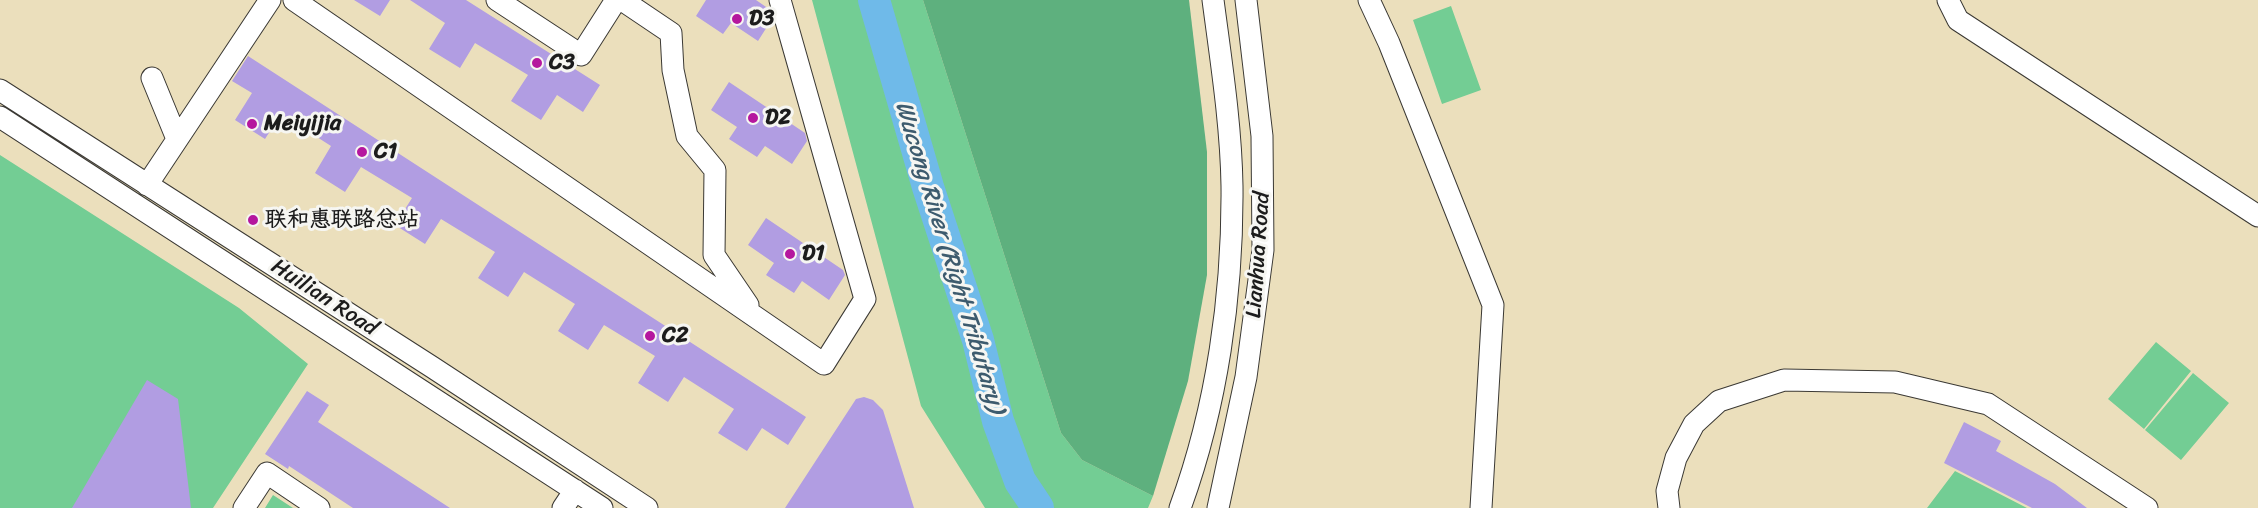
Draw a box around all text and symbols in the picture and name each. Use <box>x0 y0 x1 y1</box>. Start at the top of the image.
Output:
place label: D3 <box>749 6 774 32</box>
marker: D3 <box>730 12 744 26</box>
place label: C3 <box>549 50 575 76</box>
marker: C3 <box>530 56 544 70</box>
water label: Wucong River (Right Tributary) <box>888 98 1010 416</box>
place label: D2 <box>765 105 791 131</box>
place label: Meiyijia <box>264 111 341 137</box>
marker: D2 <box>746 111 760 125</box>
marker: Meiyijia <box>245 117 259 131</box>
place label: C1 <box>374 139 397 165</box>
marker: C1 <box>355 145 369 159</box>
street label: Lianhua Road <box>1241 191 1277 319</box>
place label: 联和惠联路总站 <box>265 207 419 233</box>
marker: 联和惠联路总站 <box>246 213 260 227</box>
place label: D1 <box>802 241 825 267</box>
marker: D1 <box>783 247 797 261</box>
street label: Huilian Road <box>266 254 382 342</box>
place label: C2 <box>662 323 688 349</box>
marker: C2 <box>643 329 657 343</box>

